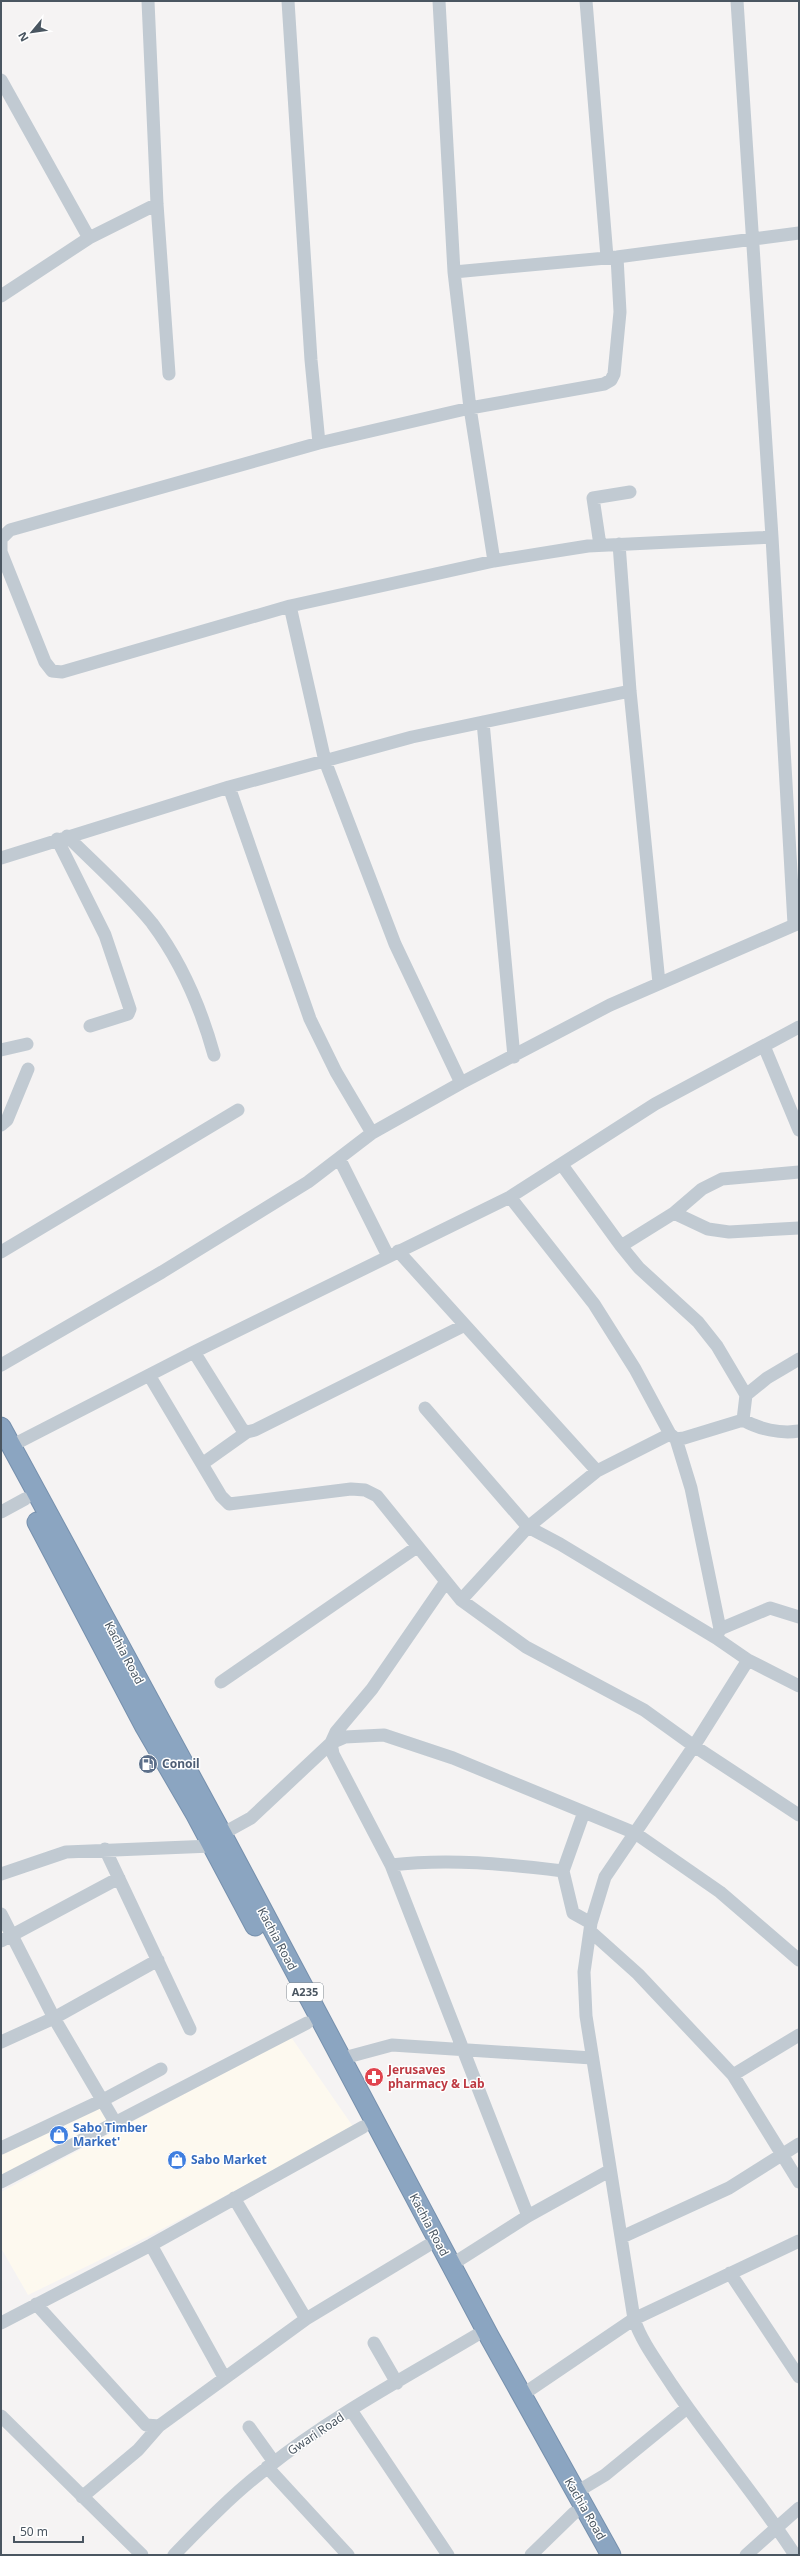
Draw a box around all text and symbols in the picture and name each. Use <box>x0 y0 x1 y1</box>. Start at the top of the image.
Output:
north arrow <box>12 12 52 52</box>
text: N <box>14 30 32 45</box>
street label: Kachia Road <box>101 1618 148 1687</box>
fuel station icon: Conoil <box>137 1753 159 1775</box>
place label: Conoil <box>162 1755 200 1772</box>
street label: Kachia Road <box>254 1904 301 1973</box>
road number: A235 <box>287 1983 323 2001</box>
place label: Jerusaves pharmacy & Lab <box>387 2061 485 2092</box>
pharmacy icon: Jerusaves pharmacy & Lab <box>363 2066 385 2088</box>
place label: Sabo Timber Market' <box>73 2119 148 2150</box>
shop icon: Sabo Timber Market' <box>48 2124 70 2146</box>
shop icon: Sabo Market <box>166 2149 188 2171</box>
place label: Sabo Market <box>191 2151 267 2168</box>
street label: Kachia Road <box>406 2190 453 2259</box>
street label: Gwari Road <box>284 2408 347 2459</box>
street label: Kachia Road <box>561 2475 610 2543</box>
scale bar <box>14 2518 83 2544</box>
text: 50 m <box>20 2523 48 2540</box>

